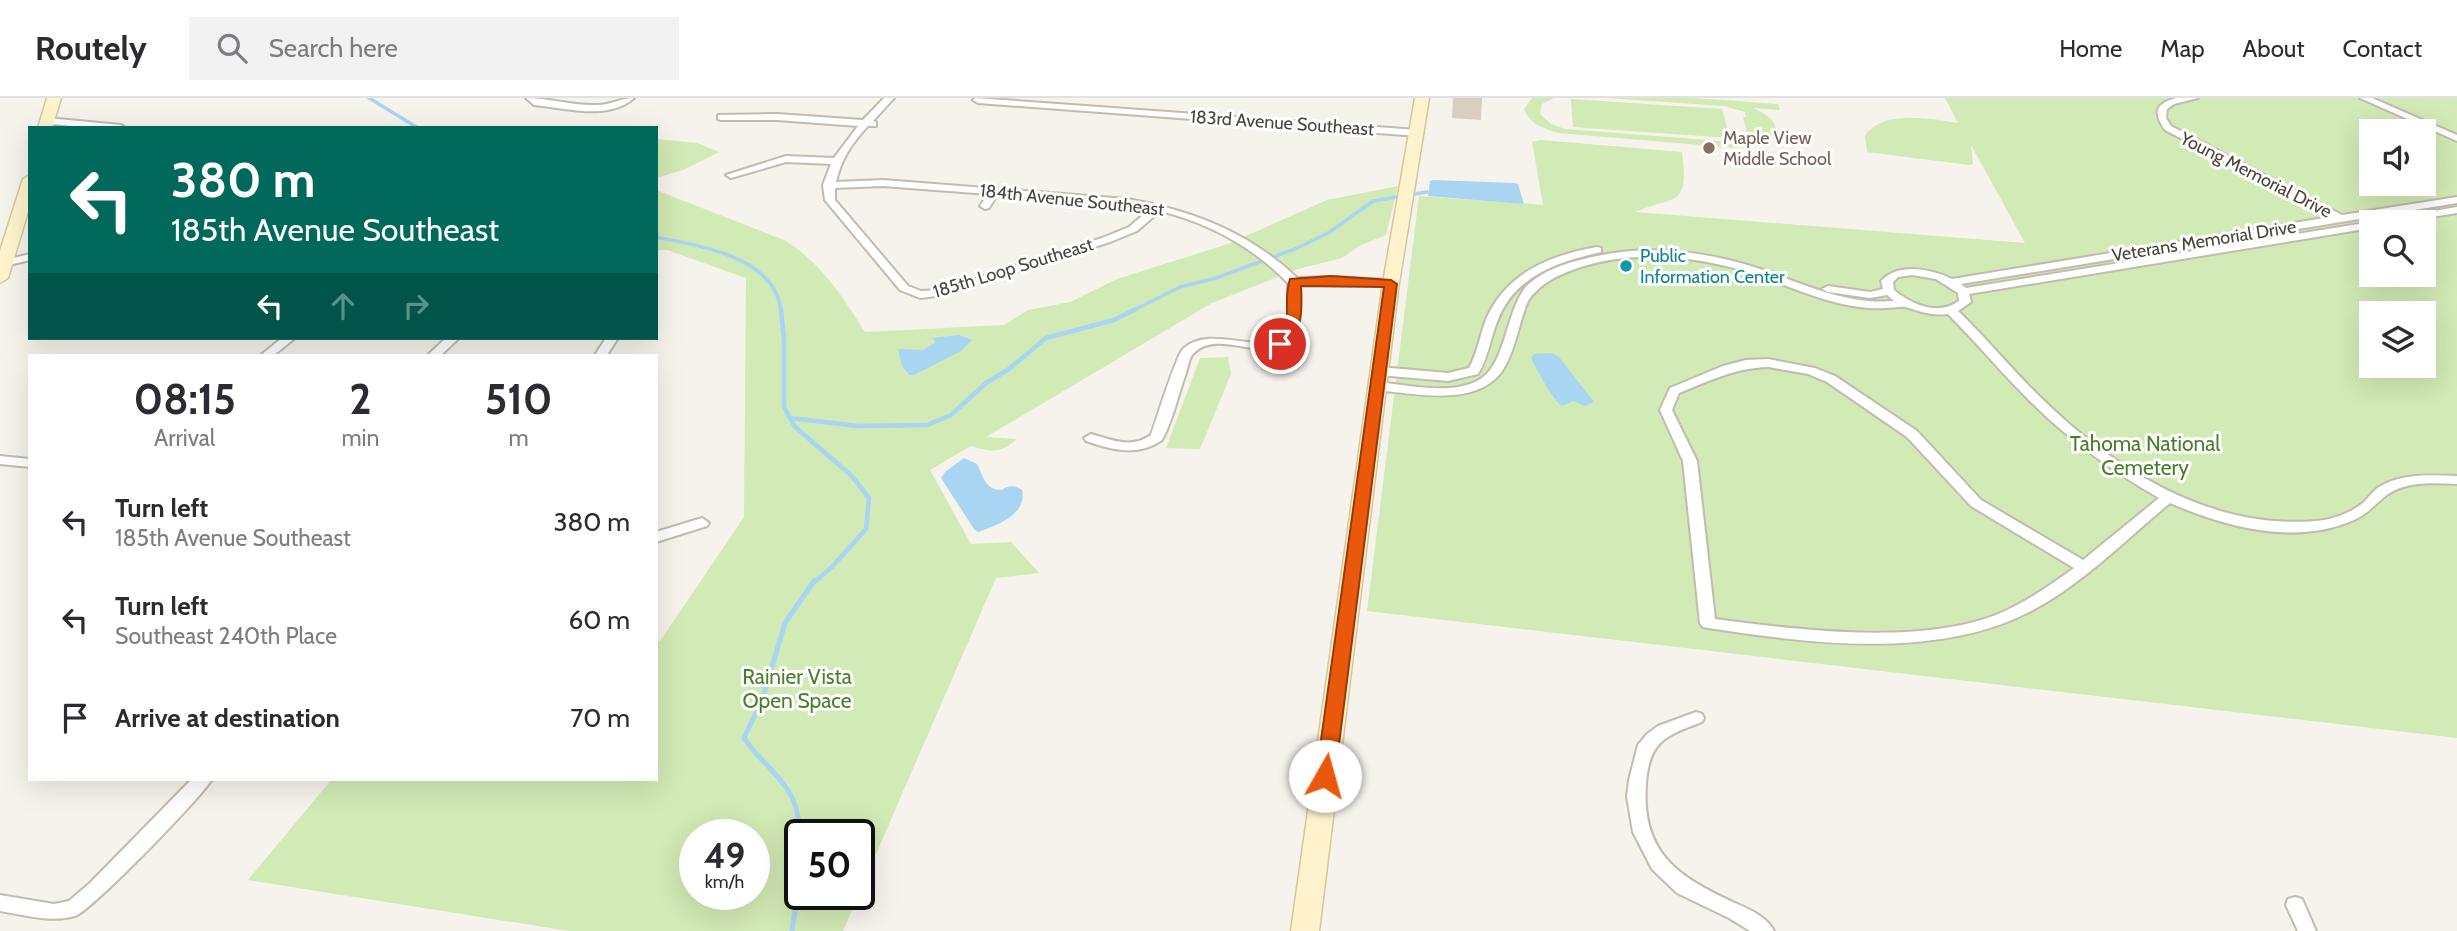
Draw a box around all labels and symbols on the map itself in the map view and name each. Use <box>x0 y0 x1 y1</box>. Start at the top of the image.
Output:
street label: 183rd Avenue Southeast <box>1189 106 1375 140</box>
place label: Maple View Middle School <box>1723 127 1832 170</box>
street label: Young Memorial Drive <box>2176 127 2335 223</box>
marker: Maple View Middle School <box>1701 140 1717 156</box>
street label: 184th Avenue Southeast <box>979 179 1165 221</box>
street label: Veterans Memorial Drive <box>2110 216 2298 266</box>
street label: 185th Loop Southeast <box>930 233 1096 303</box>
place label: Public Information Center <box>1640 245 1785 288</box>
marker: Public Information Center <box>1618 258 1634 274</box>
pin <box>1250 314 1310 374</box>
park label: Tahoma National Cemetery <box>2070 431 2220 480</box>
park label: Rainier Vista Open Space <box>742 664 852 713</box>
position arrow <box>1288 739 1362 813</box>
speed limit sign: 50 <box>784 819 875 910</box>

